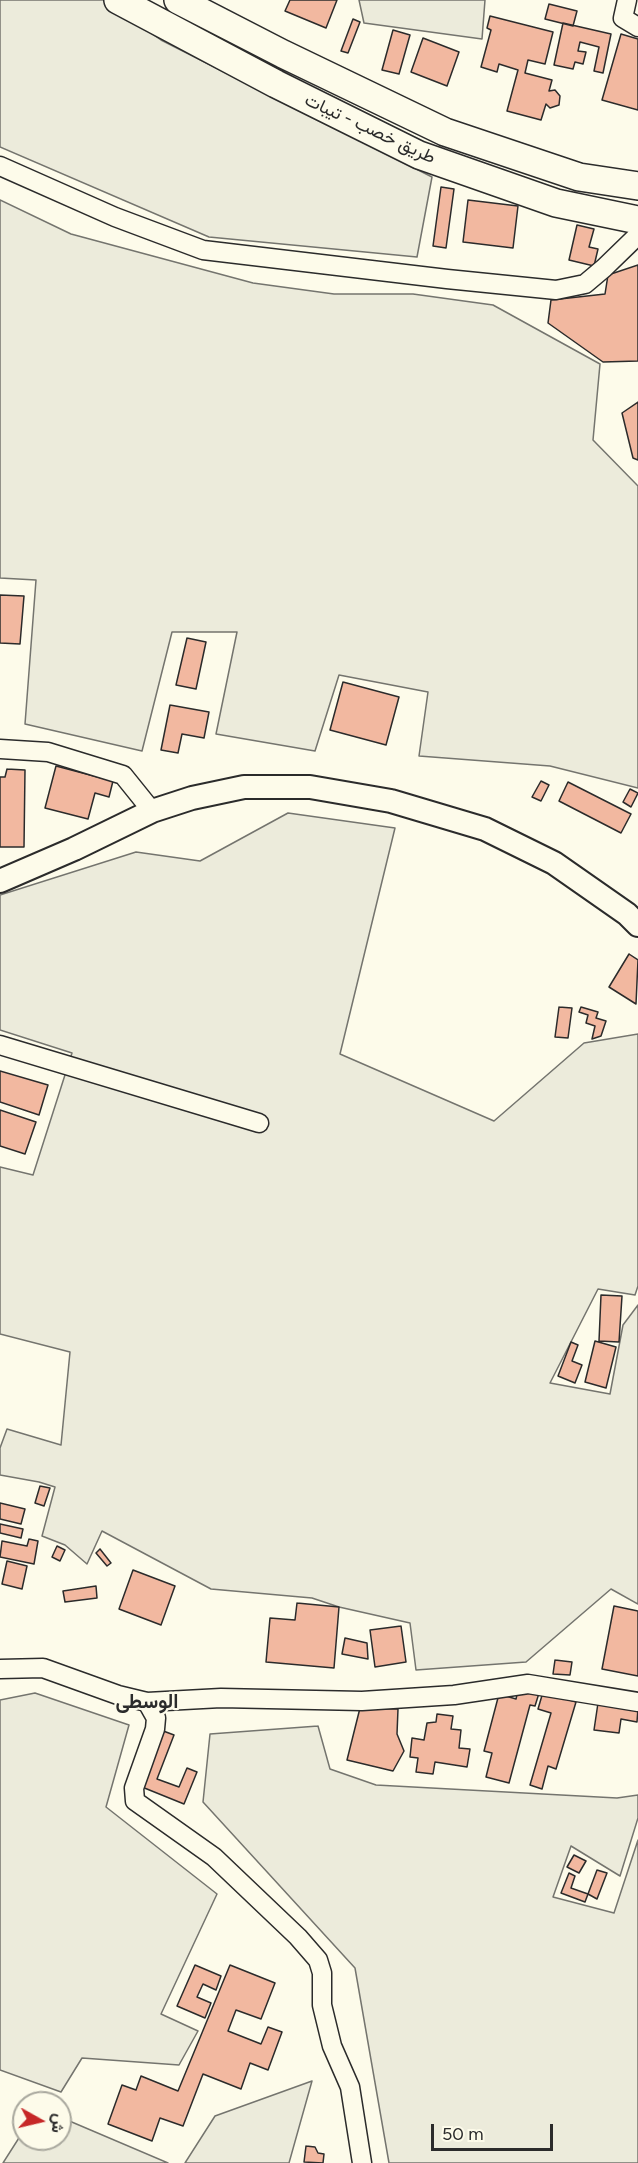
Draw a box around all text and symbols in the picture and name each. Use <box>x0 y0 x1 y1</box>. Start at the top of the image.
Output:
street label: طريق خصب - تيبات <box>301 89 439 169</box>
district label: الوسطى <box>116 1690 178 1714</box>
north arrow <box>12 2091 72 2151</box>
text: ش <box>48 2112 69 2134</box>
scale bar <box>434 2112 556 2150</box>
text: 50 m <box>442 2123 484 2145</box>

